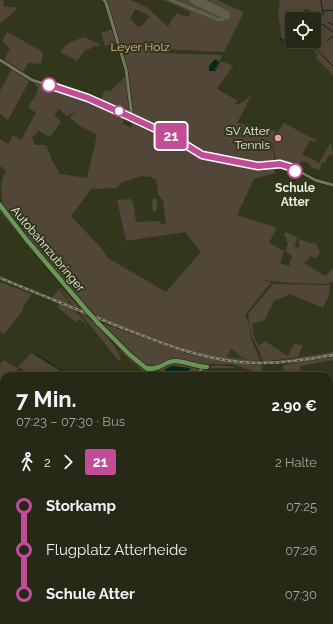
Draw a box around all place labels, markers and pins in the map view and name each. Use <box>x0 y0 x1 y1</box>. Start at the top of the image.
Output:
unlabelled marker <box>41 77 57 93</box>
unlabelled marker <box>113 105 125 117</box>
place label: SV Atter Tennis <box>225 124 271 152</box>
marker: SV Atter Tennis <box>273 133 283 143</box>
marker: Schule Atter <box>287 163 303 179</box>
place label: Schule Atter <box>275 181 315 209</box>

